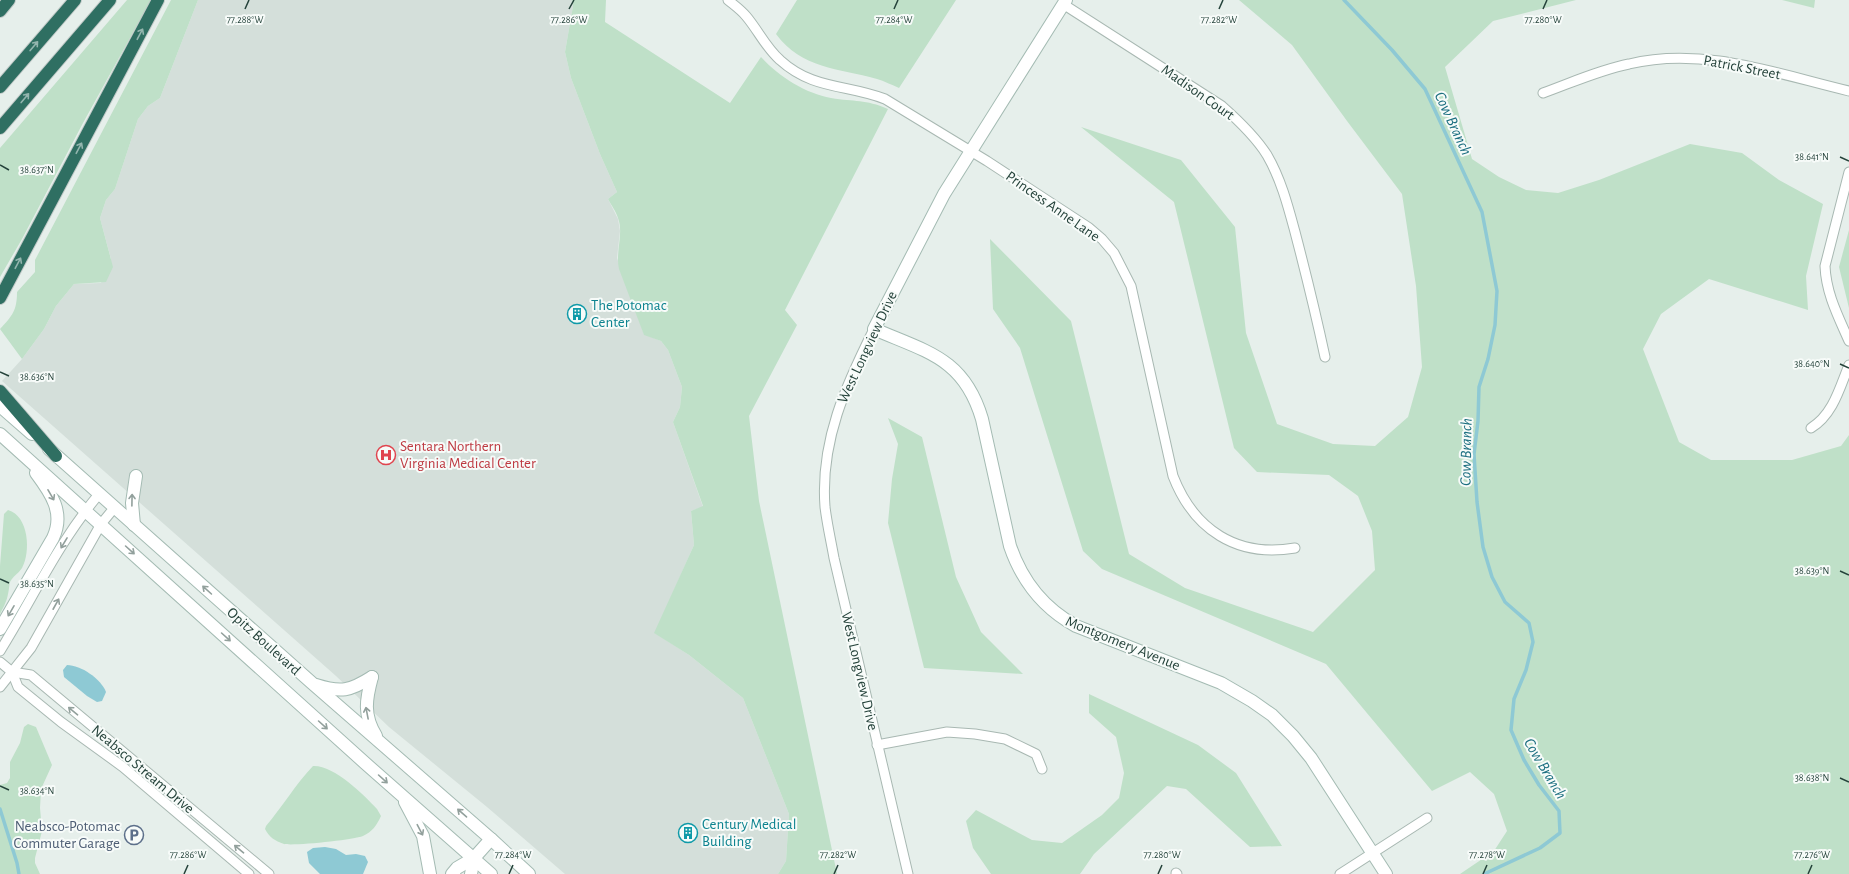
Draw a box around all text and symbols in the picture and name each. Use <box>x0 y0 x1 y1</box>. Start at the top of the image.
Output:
text: 77.288°W <box>227 15 263 25</box>
text: 77.286°W <box>551 15 587 25</box>
text: 77.284°W <box>876 15 912 25</box>
text: 77.282°W <box>1201 15 1237 25</box>
text: 77.280°W <box>1524 15 1562 25</box>
one-way arrow <box>137 28 144 40</box>
one-way arrow <box>30 41 39 52</box>
street label: Patrick Street <box>1702 53 1782 82</box>
street label: Madison Court <box>1159 62 1237 123</box>
water label: Cow Branch <box>1431 89 1475 158</box>
one-way arrow <box>21 93 30 104</box>
one-way arrow <box>76 143 83 155</box>
text: 38.641°N <box>1795 152 1829 162</box>
text: 38.637°N <box>20 165 54 175</box>
street label: Princess Anne Lane <box>1003 168 1103 244</box>
one-way arrow <box>15 258 23 270</box>
street label: West Longview Drive <box>835 289 900 405</box>
place label: The Potomac Center <box>591 298 667 330</box>
building icon: The Potomac Center <box>566 303 588 325</box>
text: 38.640°N <box>1794 359 1830 369</box>
text: 38.636°N <box>20 372 54 382</box>
water label: Cow Branch <box>1457 418 1475 486</box>
place label: Sentara Northern Virginia Medical Center <box>400 439 536 471</box>
hospital icon: Sentara Northern Virginia Medical Center <box>375 444 397 466</box>
one-way arrow <box>47 489 55 501</box>
one-way arrow <box>129 494 136 507</box>
one-way arrow <box>59 537 68 548</box>
one-way arrow <box>125 546 135 555</box>
text: 38.639°N <box>1795 566 1829 576</box>
text: 38.635°N <box>20 579 54 589</box>
one-way arrow <box>201 585 212 594</box>
one-way arrow <box>53 598 60 610</box>
one-way arrow <box>6 605 14 617</box>
street label: Opitz Boulevard <box>224 605 304 678</box>
street label: West Longview Drive <box>839 610 880 732</box>
street label: Montgomery Avenue <box>1063 614 1182 673</box>
one-way arrow <box>221 633 231 642</box>
one-way arrow <box>68 706 79 715</box>
one-way arrow <box>363 707 371 720</box>
one-way arrow <box>318 720 328 729</box>
street label: Neabsco Stream Drive <box>89 722 197 817</box>
water label: Cow Branch <box>1521 735 1569 802</box>
text: 38.638°N <box>1795 773 1829 783</box>
one-way arrow <box>378 774 388 784</box>
text: 38.634°N <box>20 786 54 796</box>
one-way arrow <box>457 809 467 818</box>
place label: Century Medical Building <box>702 817 796 849</box>
place label: Neabsco-Potomac Commuter Garage <box>13 819 120 851</box>
building icon: Century Medical Building <box>677 822 699 844</box>
parking icon: Neabsco-Potomac Commuter Garage <box>123 824 145 846</box>
one-way arrow <box>416 824 424 836</box>
one-way arrow <box>234 845 245 853</box>
text: 77.286°W <box>170 850 206 860</box>
text: 77.284°W <box>495 850 531 860</box>
text: 77.282°W <box>820 850 856 860</box>
text: 77.280°W <box>1143 850 1181 860</box>
text: 77.278°W <box>1469 850 1505 860</box>
text: 77.276°W <box>1794 850 1830 860</box>

